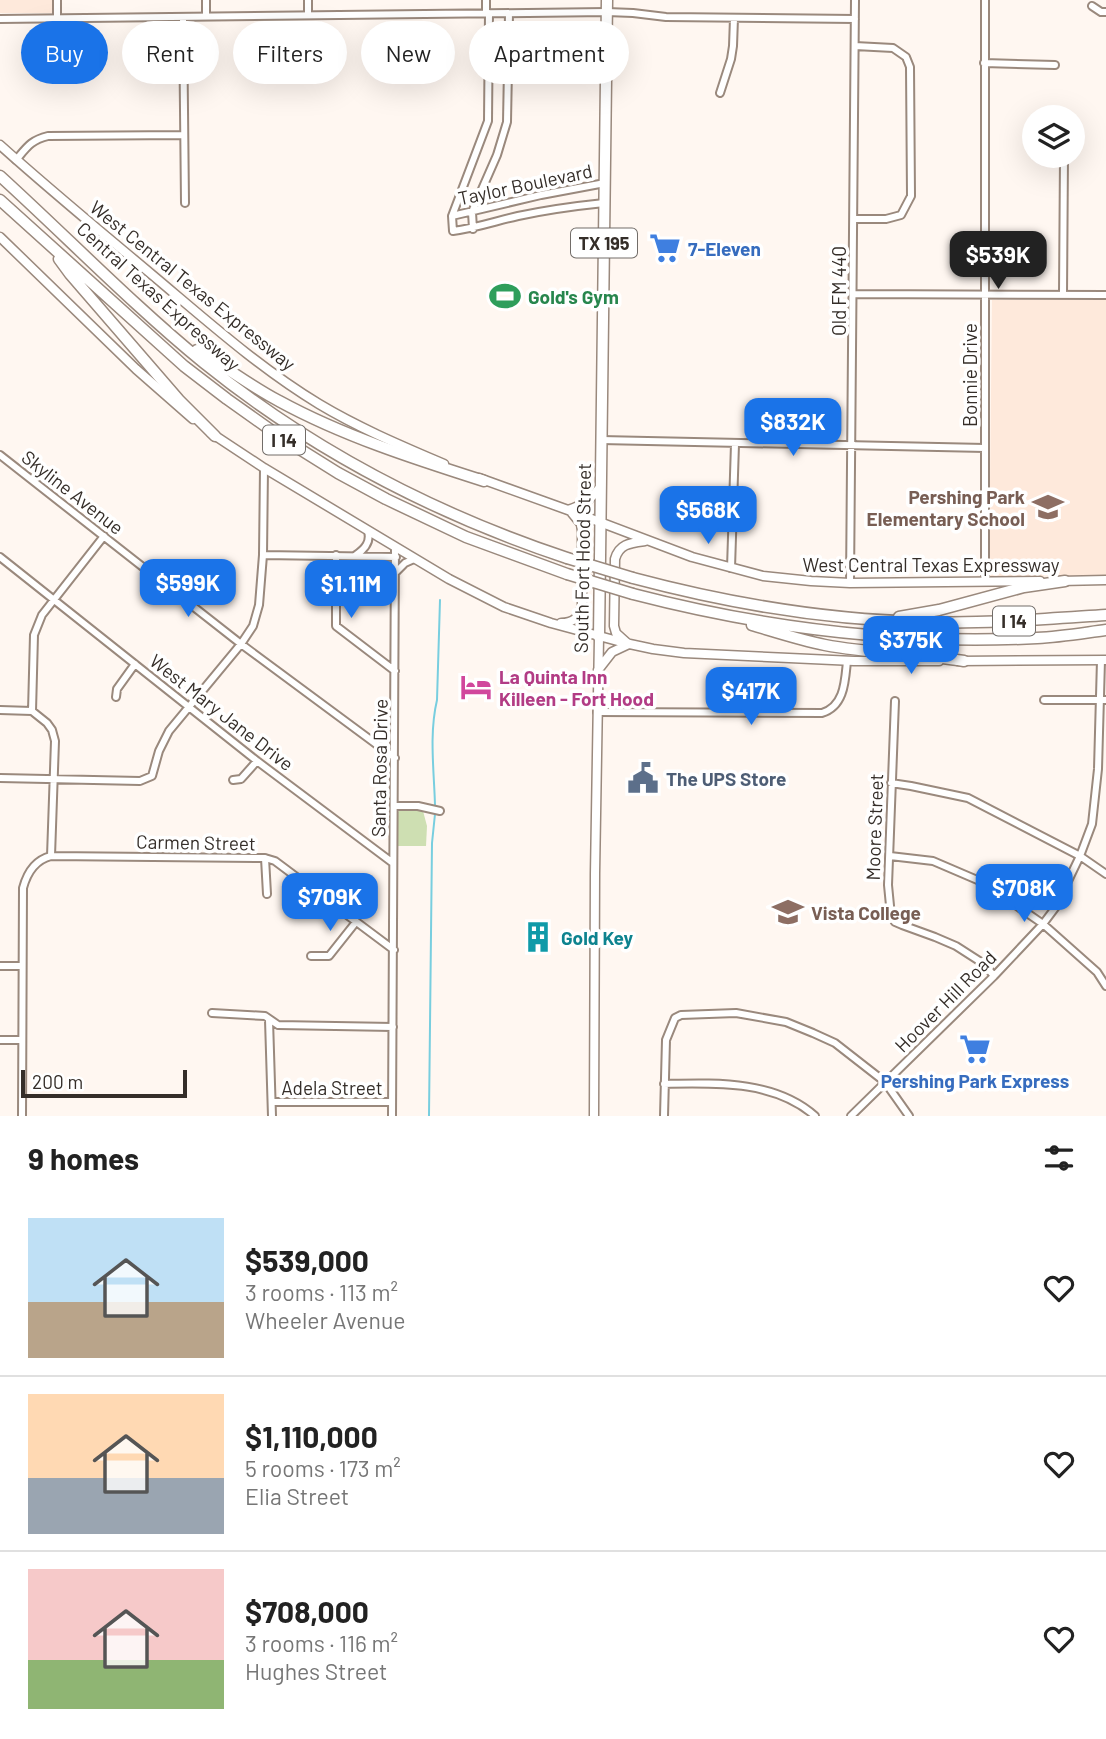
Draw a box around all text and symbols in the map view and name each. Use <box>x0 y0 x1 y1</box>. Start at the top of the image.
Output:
chip: Buy <box>21 21 108 84</box>
chip: Rent <box>122 21 219 84</box>
chip: Filters <box>233 21 347 84</box>
chip: New <box>361 21 455 84</box>
chip: Apartment <box>469 21 629 84</box>
map controls <box>1022 105 1085 168</box>
button: layers <box>1022 105 1085 168</box>
street label: Taylor Boulevard <box>456 159 594 209</box>
street label: West Central Texas Expressway <box>86 195 300 375</box>
street label: Central Texas Expressway <box>73 217 245 375</box>
road number: TX 195 <box>571 229 637 258</box>
supermarket icon: 7-Eleven <box>648 231 682 265</box>
pin: $539K <box>949 232 1047 291</box>
place label: 7-Eleven <box>688 237 761 260</box>
text: $539K <box>966 240 1030 268</box>
street label: Old FM 440 <box>827 246 850 336</box>
sports icon: Gold's Gym <box>488 279 522 313</box>
place label: Gold's Gym <box>528 285 619 308</box>
street label: Bonnie Drive <box>958 323 981 427</box>
pin: $832K <box>744 398 842 458</box>
text: $832K <box>760 407 826 435</box>
road number: I 14 <box>263 426 305 454</box>
street label: Skyline Avenue <box>17 445 129 539</box>
street label: South Fort Hood Street <box>569 463 595 653</box>
place label: Pershing Park Elementary School <box>867 485 1025 530</box>
pin: $568K <box>659 486 757 546</box>
school or university icon: Pershing Park Elementary School <box>1031 490 1065 524</box>
text: $568K <box>676 495 740 523</box>
street label: West Central Texas Expressway <box>802 553 1060 576</box>
pin: $599K <box>139 560 237 619</box>
pin: $1.11M <box>294 560 408 620</box>
text: $599K <box>156 568 220 596</box>
text: $1.11M <box>321 569 381 597</box>
road number: I 14 <box>993 606 1035 636</box>
pin: $375K <box>862 616 960 676</box>
text: $375K <box>879 625 943 653</box>
street label: West Mary Jane Drive <box>146 649 298 775</box>
place label: La Quinta Inn Killeen - Fort Hood <box>499 665 654 710</box>
pin: $417K <box>702 668 800 727</box>
hotel icon: La Quinta Inn Killeen - Fort Hood <box>459 670 493 704</box>
text: $417K <box>722 676 780 704</box>
street label: Santa Rosa Drive <box>366 699 392 837</box>
public building icon: The UPS Store <box>626 761 660 795</box>
place label: The UPS Store <box>666 767 786 790</box>
street label: Moore Street <box>861 773 887 881</box>
street label: Carmen Street <box>136 829 256 855</box>
pin: $708K <box>975 864 1073 924</box>
text: $708K <box>992 873 1056 901</box>
pin: $709K <box>281 874 379 933</box>
text: $709K <box>298 882 362 910</box>
school or university icon: Vista College <box>771 895 805 929</box>
place label: Vista College <box>811 901 921 924</box>
building icon: Gold Key <box>521 920 555 954</box>
place label: Gold Key <box>561 926 633 949</box>
street label: Hoover Hill Road <box>889 945 1001 1057</box>
supermarket icon: Pershing Park Express <box>958 1032 992 1066</box>
scale bar <box>21 1067 187 1099</box>
place label: Pershing Park Express <box>881 1069 1069 1092</box>
text: 200 m <box>32 1070 83 1093</box>
street label: Adela Street <box>281 1076 383 1099</box>
icon: filters <box>1040 1139 1078 1177</box>
text: 9 homes <box>28 1140 139 1176</box>
text: $539,000 <box>245 1242 369 1278</box>
icon: home <box>84 1246 168 1330</box>
icon: heart <box>1040 1269 1078 1307</box>
text: 3 rooms · 113 m² <box>245 1278 398 1306</box>
text: Wheeler Avenue <box>245 1306 406 1334</box>
text: $1,110,000 <box>245 1418 378 1454</box>
icon: home <box>84 1422 168 1506</box>
icon: heart <box>1040 1445 1078 1483</box>
text: 5 rooms · 173 m² <box>245 1454 401 1482</box>
text: Elia Street <box>245 1482 349 1510</box>
text: $708,000 <box>245 1593 369 1629</box>
icon: home <box>84 1597 168 1681</box>
icon: heart <box>1040 1620 1078 1658</box>
text: 3 rooms · 116 m² <box>245 1629 398 1657</box>
text: Hughes Street <box>245 1657 387 1685</box>

